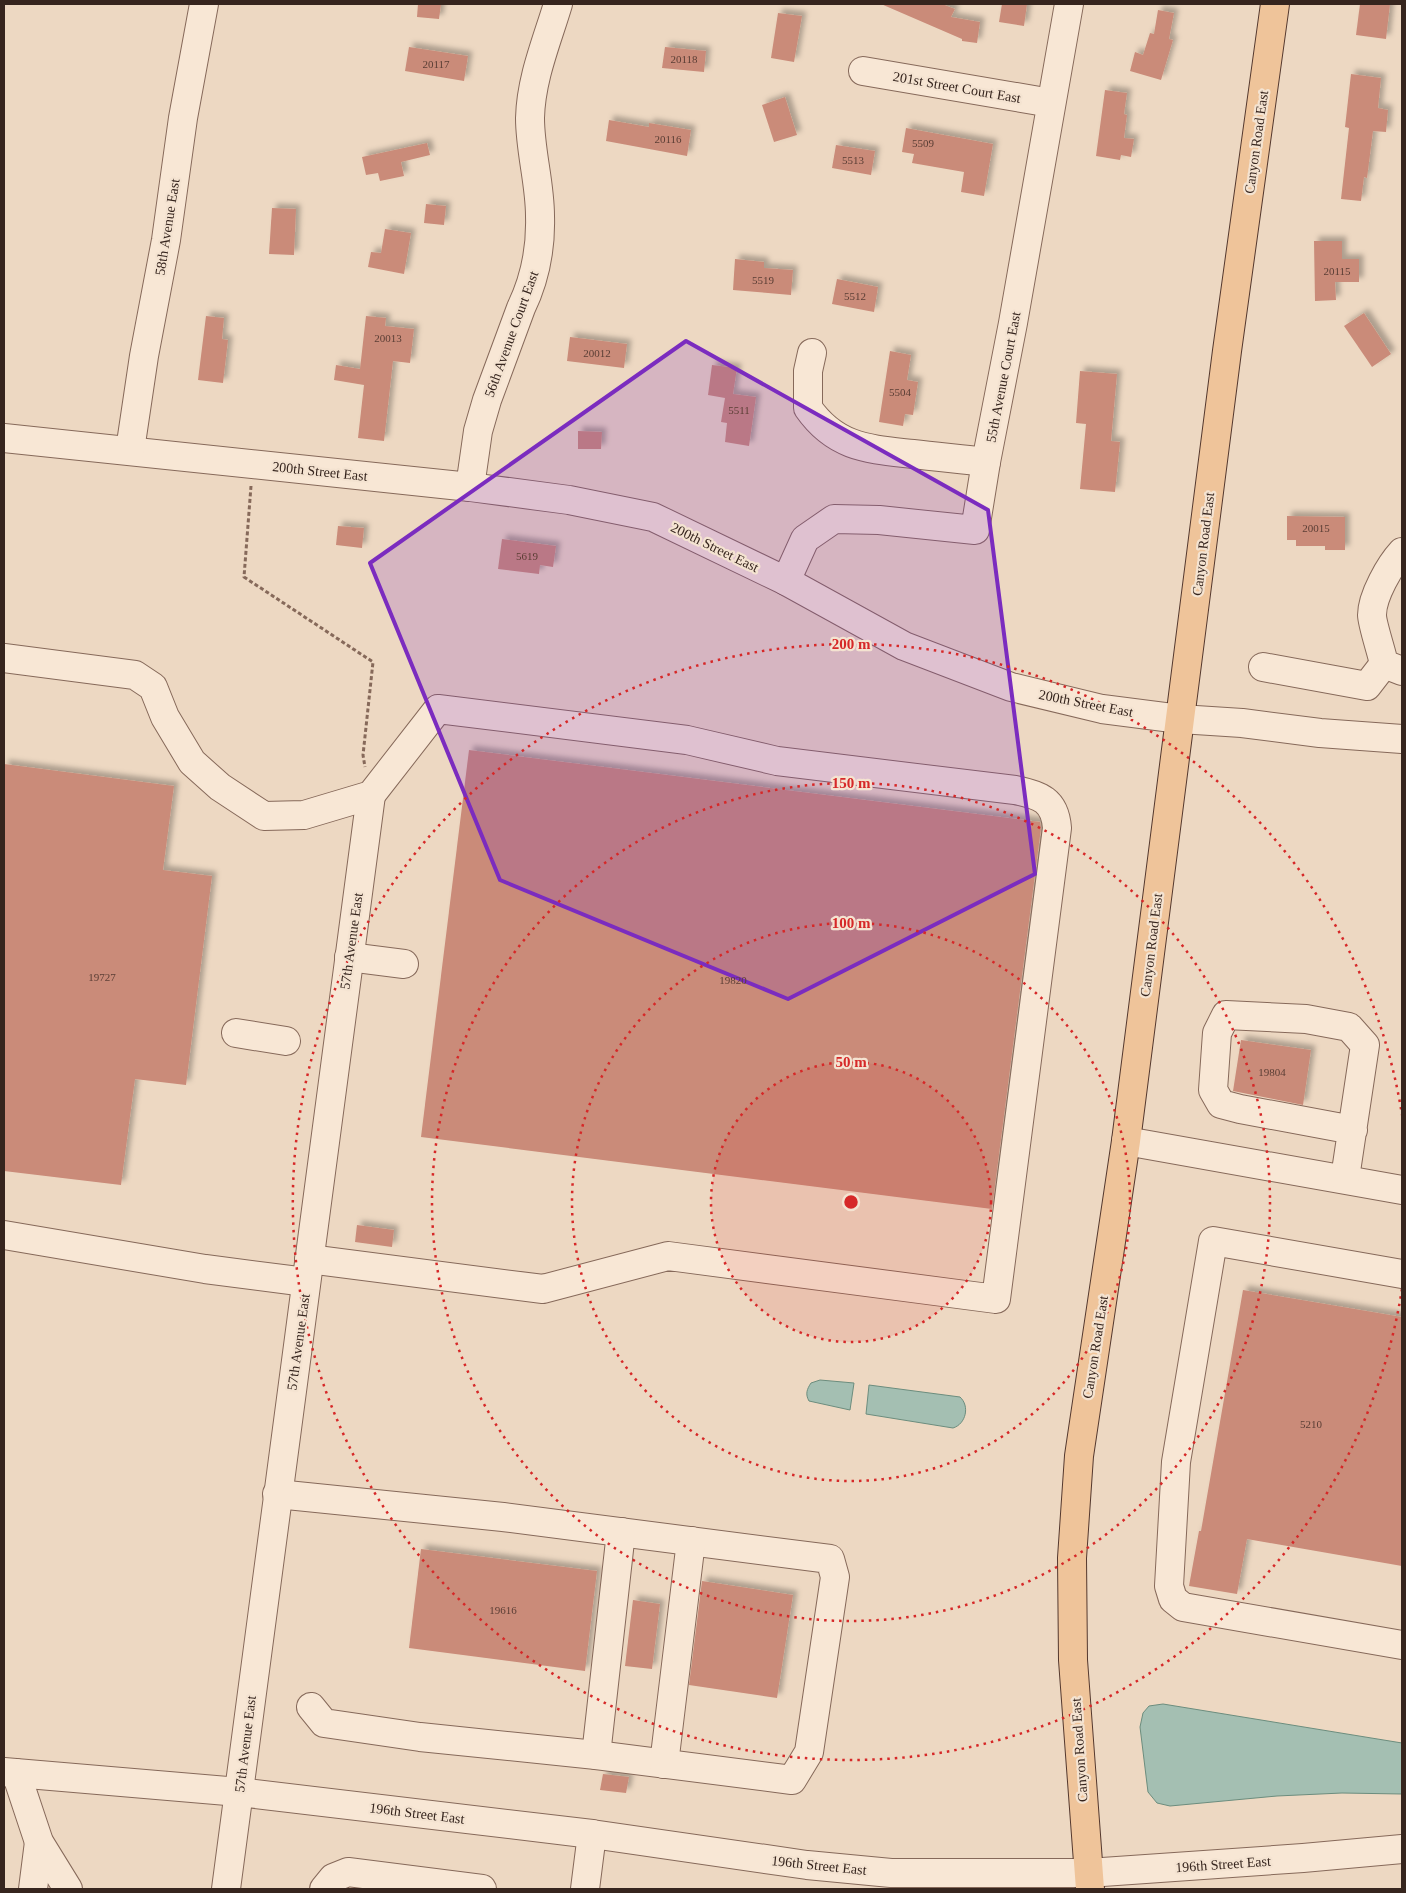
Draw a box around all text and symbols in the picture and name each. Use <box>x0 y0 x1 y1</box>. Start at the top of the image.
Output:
house number: 20118 <box>670 53 698 65</box>
house number: 20117 <box>422 58 450 70</box>
street label: 201st Street Court East <box>892 69 1022 106</box>
street label: Canyon Road East <box>1242 89 1271 195</box>
house number: 20116 <box>654 133 682 145</box>
house number: 5509 <box>912 137 935 149</box>
house number: 5513 <box>842 154 865 166</box>
street label: 58th Avenue East <box>152 178 183 277</box>
house number: 20115 <box>1323 265 1351 277</box>
street label: 56th Avenue Court East <box>482 269 541 399</box>
house number: 5519 <box>752 274 775 286</box>
house number: 5512 <box>844 290 866 302</box>
street label: 55th Avenue Court East <box>983 310 1024 444</box>
house number: 20013 <box>374 332 402 344</box>
house number: 20012 <box>583 347 611 359</box>
house number: 5504 <box>889 386 912 398</box>
house number: 5511 <box>728 404 750 416</box>
street label: 200th Street East <box>272 459 368 484</box>
street label: Canyon Road East <box>1190 491 1217 597</box>
street label: 200th Street East <box>669 520 761 575</box>
house number: 20015 <box>1302 522 1330 534</box>
house number: 5619 <box>516 550 539 562</box>
text: 200 m <box>832 636 871 652</box>
street label: 200th Street East <box>1038 687 1134 720</box>
text: 150 m <box>832 775 871 791</box>
street label: 57th Avenue East <box>337 892 366 991</box>
street label: Canyon Road East <box>1138 892 1165 998</box>
text: 100 m <box>832 915 871 931</box>
house number: 19727 <box>88 971 116 983</box>
house number: 19820 <box>719 974 747 986</box>
text: 50 m <box>835 1054 867 1070</box>
house number: 19804 <box>1258 1066 1286 1078</box>
centre of rings <box>842 1193 860 1211</box>
street label: 57th Avenue East <box>284 1293 313 1392</box>
street label: Canyon Road East <box>1080 1294 1111 1400</box>
house number: 5210 <box>1300 1418 1323 1430</box>
house number: 19616 <box>489 1604 517 1616</box>
street label: 57th Avenue East <box>232 1695 259 1793</box>
street label: Canyon Road East <box>1068 1697 1091 1802</box>
street label: 196th Street East <box>369 1800 465 1827</box>
street label: 196th Street East <box>771 1853 867 1878</box>
street label: 196th Street East <box>1175 1854 1271 1875</box>

